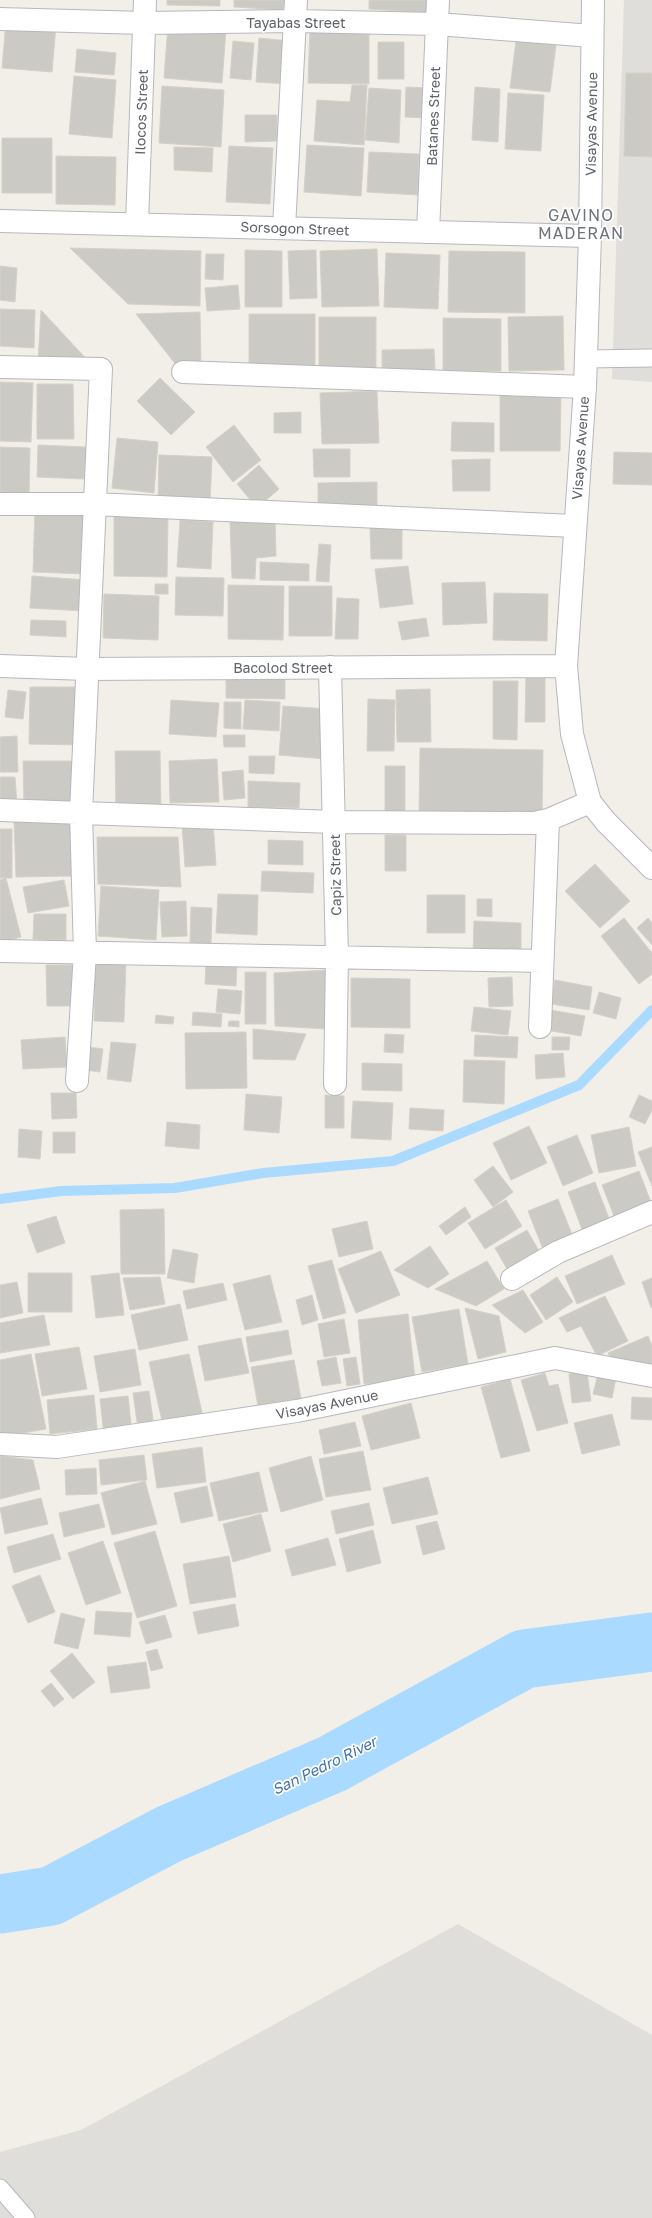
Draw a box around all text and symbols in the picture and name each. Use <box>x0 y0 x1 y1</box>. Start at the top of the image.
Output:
street label: Tayabas Street <box>246 14 346 31</box>
street label: Batanes Street <box>423 66 443 166</box>
street label: Ilocos Street <box>131 69 151 155</box>
street label: Visayas Avenue <box>582 72 600 176</box>
district label: GAVINO MADERAN <box>538 205 624 243</box>
street label: Sorsogon Street <box>240 218 350 238</box>
street label: Visayas Avenue <box>568 396 592 500</box>
street label: Bacolod Street <box>233 659 333 676</box>
street label: Capiz Street <box>326 834 344 916</box>
street label: Visayas Avenue <box>274 1386 380 1422</box>
water label: San Pedro River <box>269 1731 381 1798</box>

